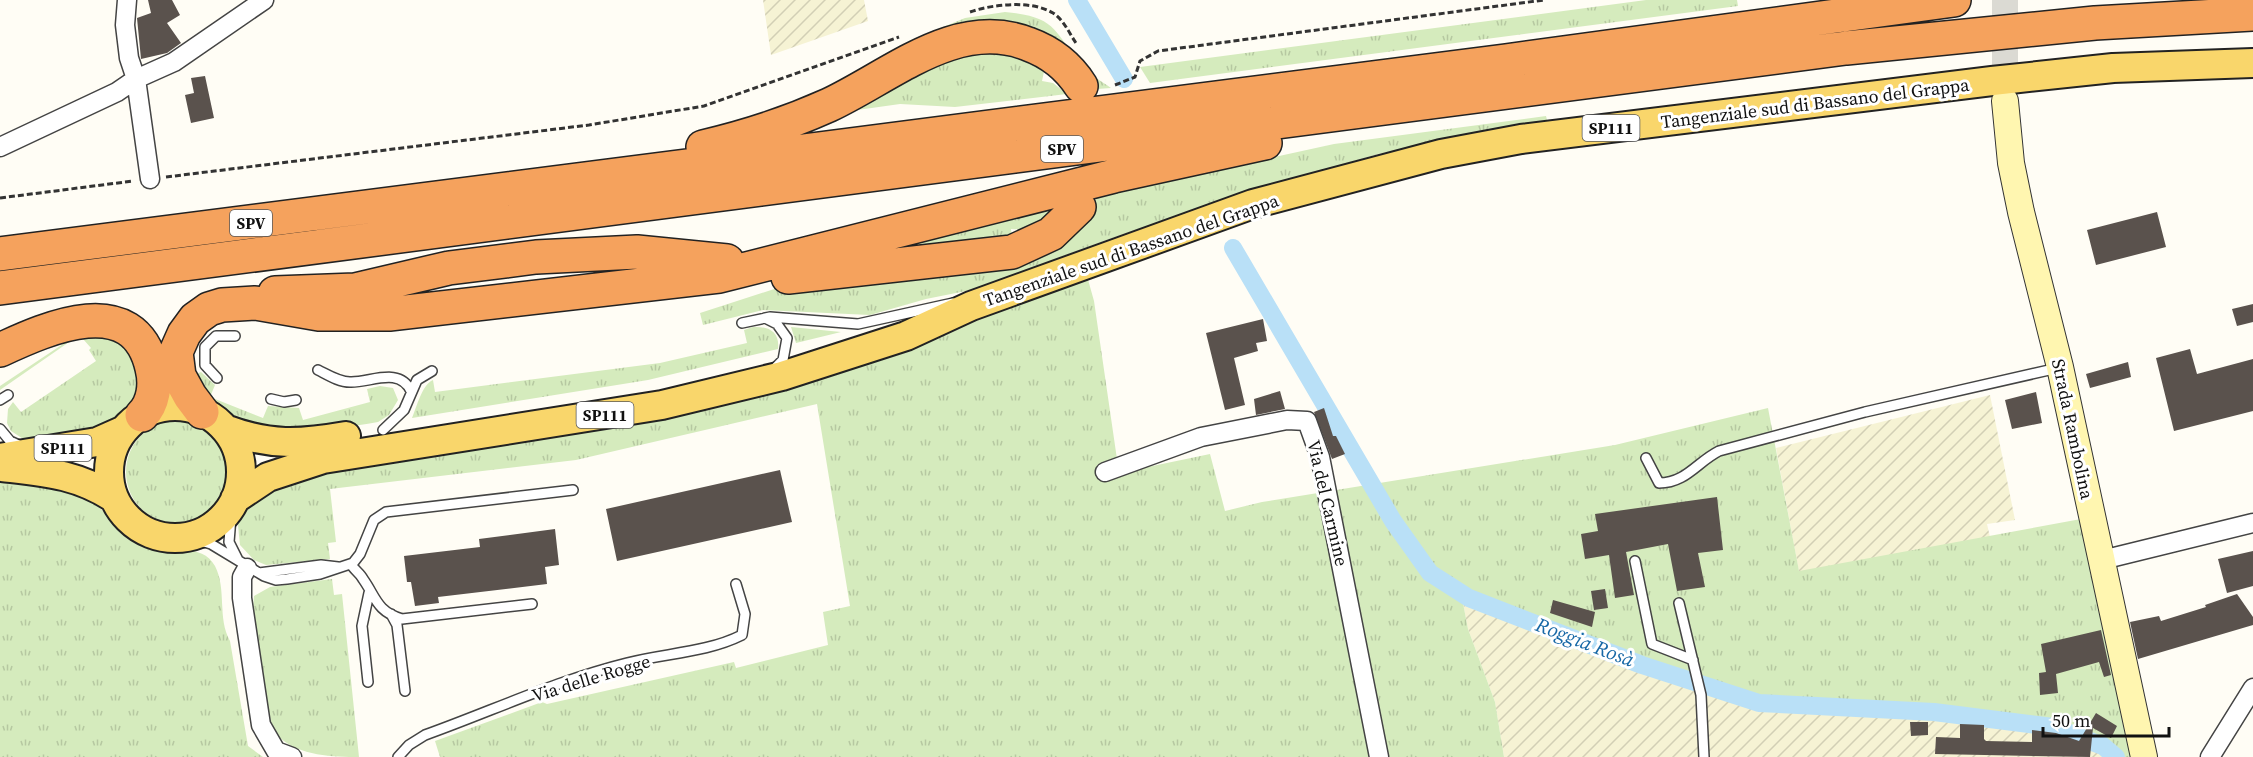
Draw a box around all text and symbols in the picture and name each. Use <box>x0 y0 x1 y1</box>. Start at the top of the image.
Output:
street label: Tangenziale sud di Bassano del Grappa <box>1659 72 1971 134</box>
road number: SP111 <box>1582 115 1640 141</box>
road number: SPV <box>1041 136 1083 162</box>
street label: Tangenziale sud di Bassano del Grappa <box>980 187 1283 312</box>
road number: SPV <box>230 210 272 236</box>
street label: Strada Rambolina <box>2046 357 2100 502</box>
road number: SP111 <box>576 402 634 428</box>
road number: SP111 <box>34 435 92 461</box>
street label: Via del Carmine <box>1301 437 1355 569</box>
water label: Roggia Rosà <box>1531 610 1639 674</box>
street label: Via delle Rogge <box>529 648 653 708</box>
scale bar <box>2043 700 2169 738</box>
text: 50 m <box>2052 708 2090 733</box>

